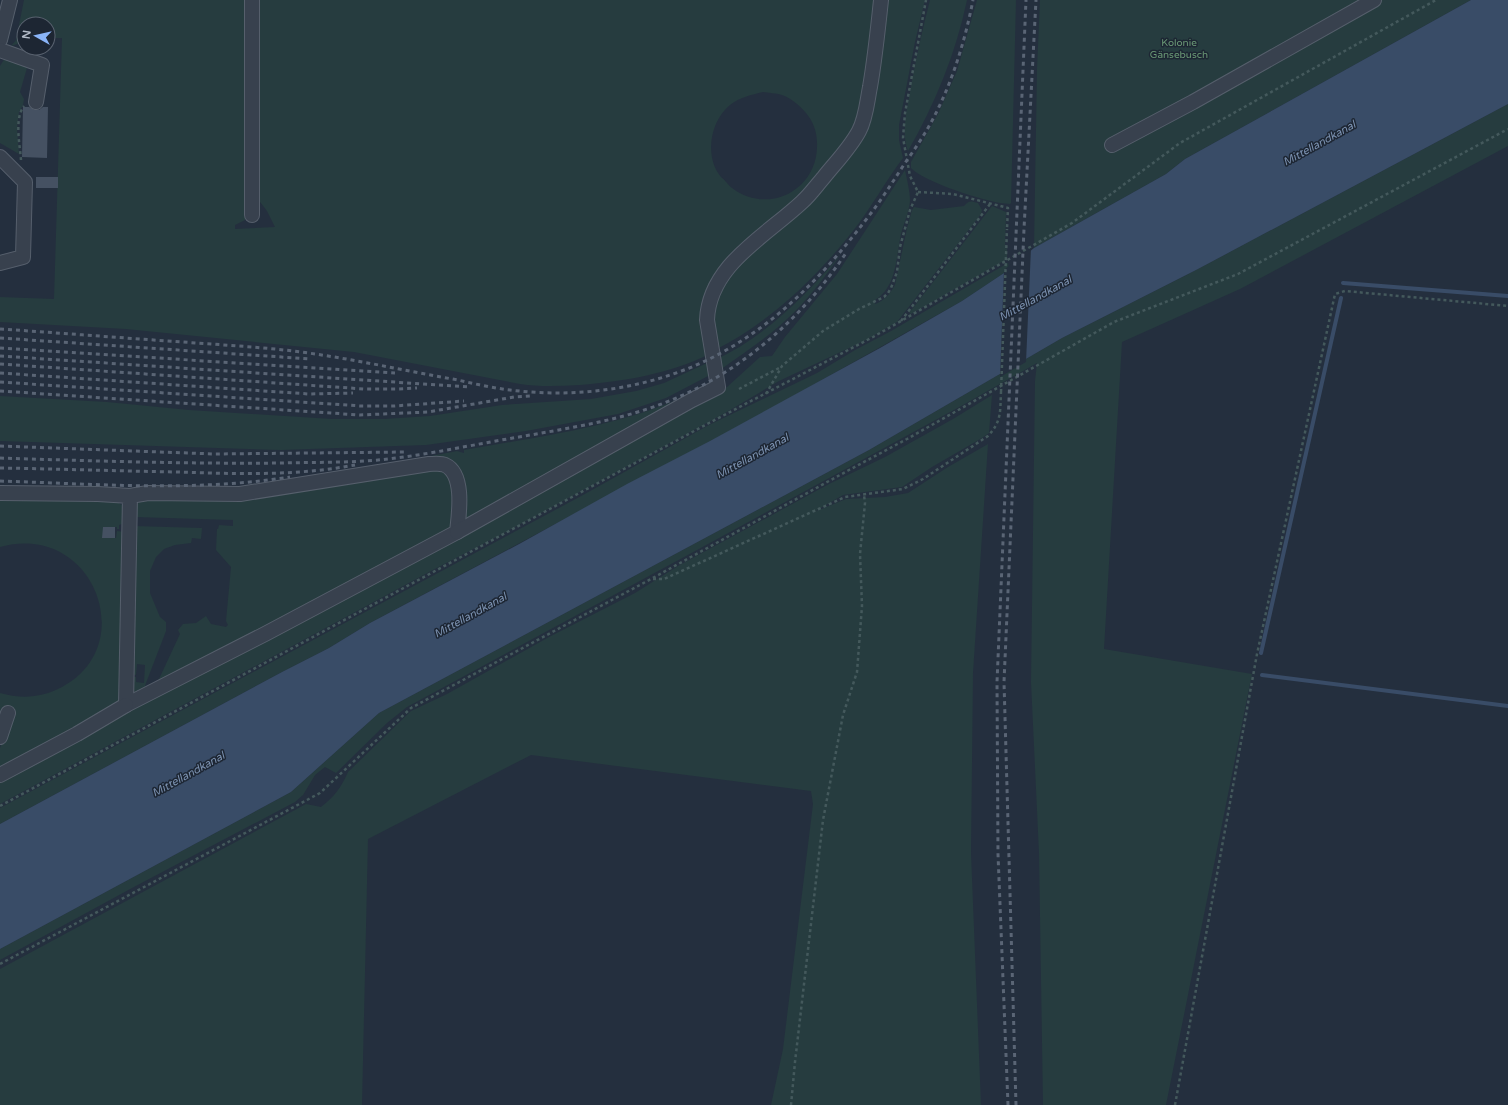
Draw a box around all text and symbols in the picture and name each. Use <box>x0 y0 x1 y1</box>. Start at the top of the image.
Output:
north arrow <box>16 16 56 56</box>
text: N <box>20 29 34 40</box>
park label: Kolonie Gänsebusch <box>1150 37 1208 61</box>
water label: Mittellandkanal <box>1281 118 1359 169</box>
water label: Mittellandkanal <box>997 273 1075 324</box>
water label: Mittellandkanal <box>714 431 792 482</box>
water label: Mittellandkanal <box>432 590 510 641</box>
water label: Mittellandkanal <box>150 749 228 800</box>

